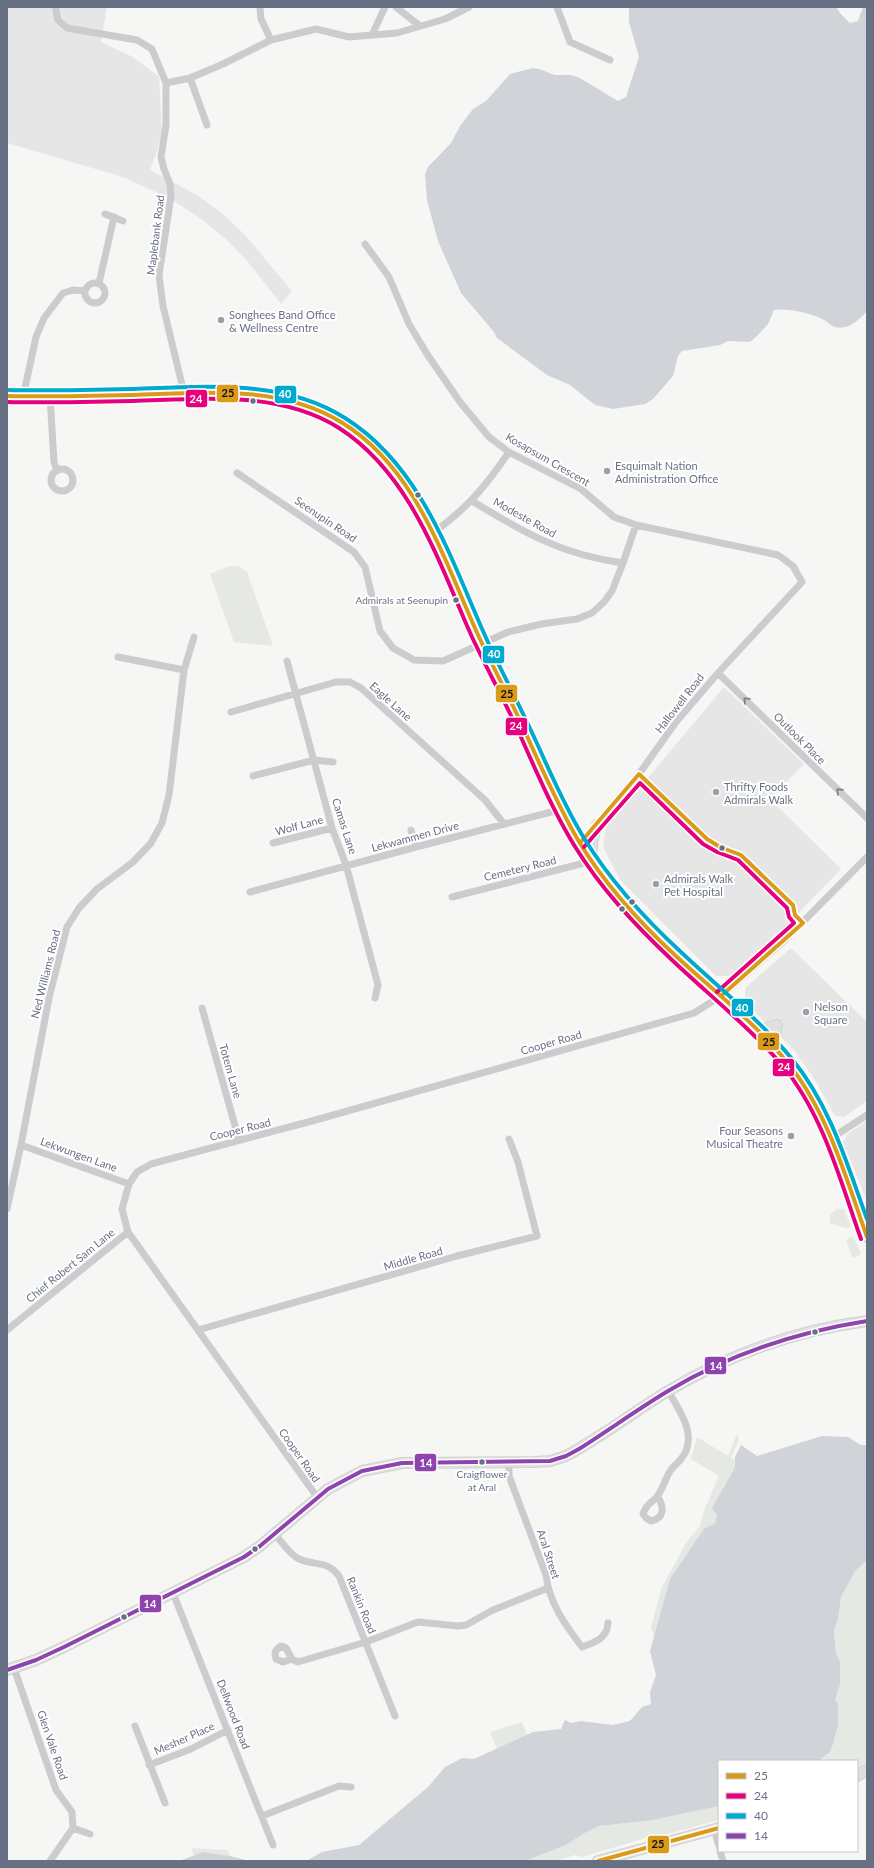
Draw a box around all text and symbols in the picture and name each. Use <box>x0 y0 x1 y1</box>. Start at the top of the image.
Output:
street label: Maplebank Road <box>144 194 166 276</box>
place label: Songhees Band Office & Wellness Centre <box>229 308 336 334</box>
marker: Songhees Band Office & Wellness Centre <box>216 315 226 325</box>
line badge: 25 <box>216 384 239 403</box>
line badge: 40 <box>274 385 297 404</box>
text: 25 <box>222 386 234 399</box>
text: 40 <box>279 387 292 400</box>
line badge: 24 <box>185 389 208 408</box>
text: 24 <box>190 392 203 405</box>
unlabelled marker <box>248 396 258 406</box>
street label: Kosapsum Crescent <box>504 430 592 488</box>
place label: Esquimalt Nation Administration Office <box>615 459 719 485</box>
marker: Esquimalt Nation Administration Office <box>602 466 612 476</box>
unlabelled marker <box>413 490 423 500</box>
street label: Seenupin Road <box>293 493 359 545</box>
street label: Modeste Road <box>491 494 559 540</box>
place label: Admirals at Seenupin <box>356 594 448 606</box>
marker: Admirals at Seenupin <box>451 595 461 605</box>
line badge: 40 <box>482 645 505 664</box>
text: 40 <box>488 647 501 660</box>
street label: Hallowell Road <box>652 671 706 735</box>
street label: Eagle Lane <box>367 679 415 723</box>
line badge: 25 <box>495 684 518 703</box>
text: 25 <box>501 687 513 700</box>
one-way arrow <box>743 698 751 705</box>
street label: Outlook Place <box>771 709 829 767</box>
line badge: 24 <box>505 717 528 736</box>
text: 24 <box>510 719 523 732</box>
place label: Thrifty Foods Admirals Walk <box>724 780 793 806</box>
marker: Thrifty Foods Admirals Walk <box>711 787 721 797</box>
one-way arrow <box>836 789 844 796</box>
street label: Camas Lane <box>330 796 360 856</box>
street label: Wolf Lane <box>274 812 325 838</box>
street label: Lekwammen Drive <box>370 818 460 854</box>
unlabelled marker <box>717 843 727 853</box>
street label: Cemetery Road <box>482 853 558 883</box>
place label: Admirals Walk Pet Hospital <box>664 872 733 898</box>
marker: Admirals Walk Pet Hospital <box>651 879 661 889</box>
unlabelled marker <box>627 897 637 907</box>
unlabelled marker <box>617 904 627 914</box>
street label: Ned Williams Road <box>28 928 62 1020</box>
line badge: 40 <box>731 998 754 1017</box>
place label: Nelson Square <box>814 1000 848 1026</box>
text: 40 <box>736 1001 749 1014</box>
marker: Nelson Square <box>801 1007 811 1017</box>
street label: Cooper Road <box>519 1027 583 1057</box>
line badge: 25 <box>757 1032 780 1051</box>
text: 25 <box>763 1035 775 1048</box>
street label: Totem Lane <box>217 1042 245 1100</box>
line badge: 24 <box>772 1058 795 1077</box>
text: 24 <box>778 1060 791 1073</box>
street label: Cooper Road <box>208 1115 272 1143</box>
place label: Four Seasons Musical Theatre <box>706 1124 783 1150</box>
marker: Four Seasons Musical Theatre <box>786 1131 796 1141</box>
street label: Lekwungen Lane <box>39 1134 119 1174</box>
street label: Chief Robert Sam Lane <box>23 1225 117 1305</box>
street label: Middle Road <box>382 1243 444 1273</box>
unlabelled marker <box>810 1327 820 1337</box>
line badge: 14 <box>704 1356 727 1375</box>
text: 14 <box>710 1359 723 1372</box>
street label: Cooper Road <box>277 1426 323 1484</box>
line badge: 14 <box>414 1453 437 1472</box>
text: 14 <box>420 1456 433 1469</box>
marker: Craigflower at Aral <box>477 1457 487 1467</box>
place label: Craigflower at Aral <box>457 1468 508 1493</box>
street label: Aral Street <box>535 1528 563 1580</box>
unlabelled marker <box>250 1544 260 1554</box>
street label: Rankin Road <box>345 1575 379 1635</box>
line badge: 14 <box>139 1594 162 1613</box>
text: 14 <box>144 1597 157 1610</box>
unlabelled marker <box>119 1612 129 1622</box>
street label: Dellwood Road <box>215 1677 253 1751</box>
street label: Glen Vale Road <box>35 1709 71 1781</box>
street label: Mesher Place <box>152 1719 216 1757</box>
legend <box>718 1760 858 1852</box>
text: 25 <box>754 1768 768 1783</box>
text: 24 <box>754 1788 768 1803</box>
text: 40 <box>754 1808 768 1823</box>
text: 14 <box>754 1828 768 1843</box>
line badge: 25 <box>647 1835 670 1854</box>
text: 25 <box>652 1837 664 1850</box>

